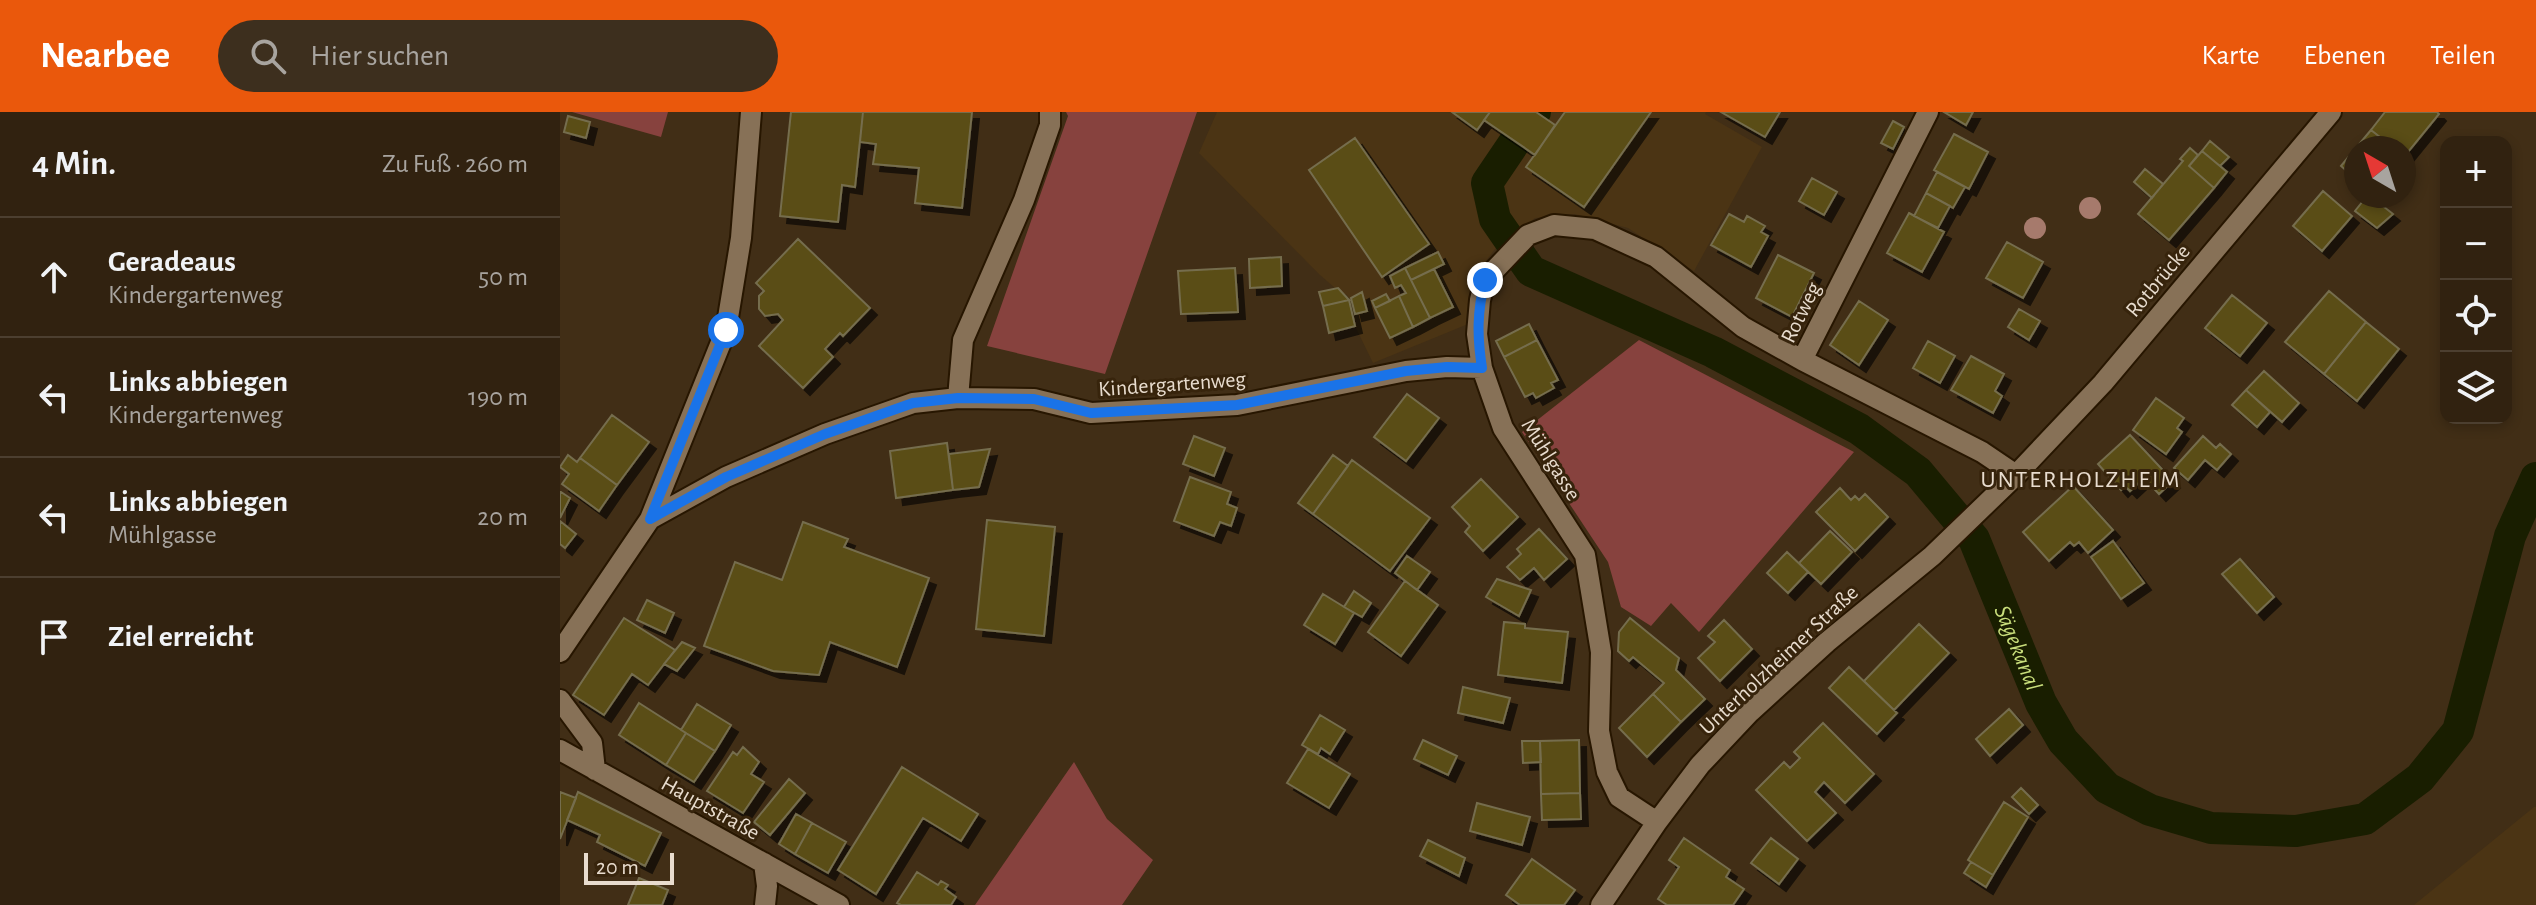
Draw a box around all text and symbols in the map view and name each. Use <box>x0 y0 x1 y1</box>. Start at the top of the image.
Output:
search box <box>218 20 778 92</box>
icon: search <box>246 34 290 78</box>
text: Nearbee <box>40 37 170 75</box>
text: Hier suchen <box>310 41 449 71</box>
text: Karte <box>2201 42 2260 70</box>
text: Ebenen <box>2304 42 2386 70</box>
text: Teilen <box>2430 42 2496 70</box>
north arrow <box>2344 136 2416 208</box>
map controls <box>2440 136 2512 424</box>
button: + <box>2440 136 2512 208</box>
text: 4 Min. <box>32 147 116 181</box>
text: Zu Fuß · 260 m <box>382 151 528 177</box>
button: − <box>2440 208 2512 280</box>
street label: Rotbrücke <box>2121 240 2194 321</box>
text: Geradeaus <box>108 247 236 277</box>
icon: ahead <box>32 255 76 299</box>
route end <box>1467 262 1503 298</box>
text: 50 m <box>478 264 528 290</box>
street label: Rotweg <box>1777 278 1825 346</box>
button: locate <box>2440 280 2512 352</box>
text: Kindergartenweg <box>108 282 283 308</box>
route start <box>708 312 744 348</box>
button: layers <box>2440 352 2512 424</box>
text: Links abbiegen <box>108 367 288 397</box>
street label: Kindergartenweg <box>1098 368 1247 400</box>
icon: left <box>32 375 76 419</box>
text: 190 m <box>468 384 528 410</box>
text: Kindergartenweg <box>108 402 283 428</box>
street label: Mühlgasse <box>1517 415 1585 504</box>
district label: UNTERHOLZHEIM <box>1981 468 2181 492</box>
text: Links abbiegen <box>108 487 288 517</box>
icon: left <box>32 495 76 539</box>
text: 20 m <box>477 504 528 530</box>
text: Mühlgasse <box>108 522 217 548</box>
street label: Unterholzheimer Straße <box>1695 581 1862 739</box>
water label: Sägekanal <box>1989 602 2046 694</box>
icon: arrive <box>32 615 76 659</box>
text: Ziel erreicht <box>108 622 253 652</box>
street label: Hauptstraße <box>658 772 763 844</box>
scale bar <box>584 849 674 885</box>
text: 20 m <box>596 856 639 878</box>

